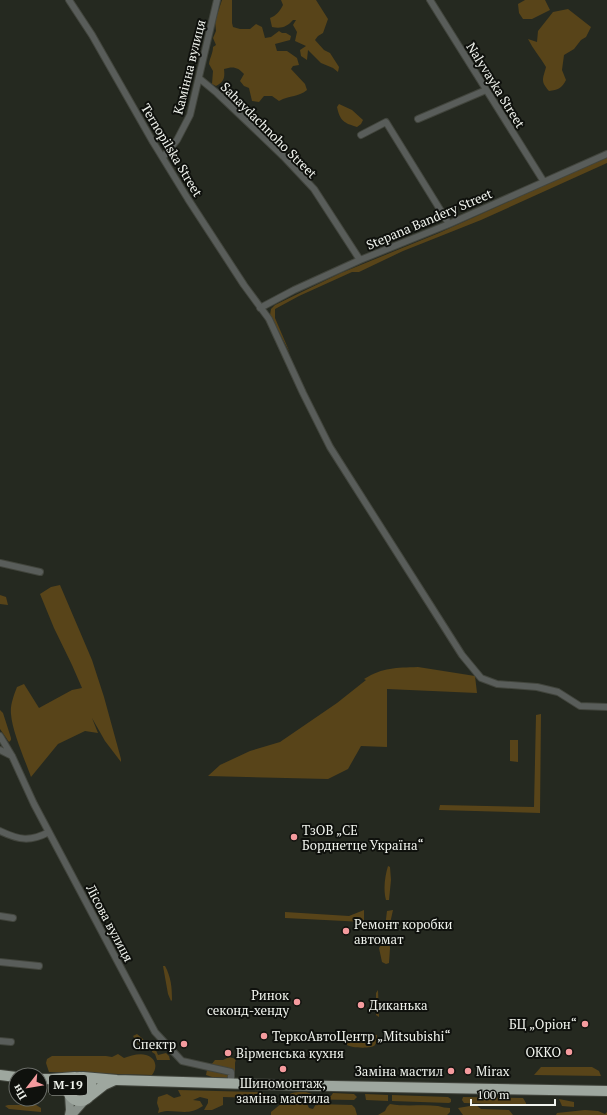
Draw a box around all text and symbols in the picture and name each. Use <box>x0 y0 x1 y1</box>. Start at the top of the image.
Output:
street label: Камінна вулиця <box>169 18 210 116</box>
street label: Nalyvayka Street <box>462 39 530 131</box>
street label: Sahaydachnoho Street <box>217 78 321 182</box>
street label: Ternopilska Street <box>137 100 207 200</box>
street label: Stepana Bandery Street <box>363 184 495 254</box>
place label: ТзОВ „СЕ Борднетце Україна“ <box>302 821 424 854</box>
marker: ТзОВ „СЕ Борднетце Україна“ <box>289 832 299 842</box>
street label: Лісова вулиця <box>82 880 138 965</box>
place label: Ремонт коробки автомат <box>354 915 453 948</box>
marker: Ремонт коробки автомат <box>341 926 351 936</box>
place label: Ринок секонд-хенду <box>207 986 290 1019</box>
place label: Диканька <box>369 996 428 1014</box>
marker: Ринок секонд-хенду <box>292 997 302 1007</box>
marker: Диканька <box>356 1000 366 1010</box>
place label: БЦ „Оріон“ <box>509 1015 577 1033</box>
marker: БЦ „Оріон“ <box>580 1019 590 1029</box>
place label: ТеркоАвтоЦентр „Mitsubishi“ <box>272 1027 451 1045</box>
marker: ТеркоАвтоЦентр „Mitsubishi“ <box>259 1031 269 1041</box>
place label: Спектр <box>132 1035 176 1053</box>
marker: Спектр <box>179 1039 189 1049</box>
place label: OKKO <box>525 1043 561 1061</box>
place label: Вірменська кухня <box>236 1044 344 1062</box>
marker: OKKO <box>564 1047 574 1057</box>
marker: Вірменська кухня <box>223 1048 233 1058</box>
place label: Заміна мастил <box>355 1062 443 1080</box>
place label: Mirax <box>476 1062 510 1080</box>
marker: Шиномонтаж, заміна мастила <box>278 1064 288 1074</box>
marker: Заміна мастил <box>446 1066 456 1076</box>
marker: Mirax <box>463 1066 473 1076</box>
north arrow <box>8 1067 48 1107</box>
place label: Шиномонтаж, заміна мастила <box>236 1074 330 1107</box>
road number: М-19 <box>49 1075 87 1095</box>
scale bar <box>471 1081 555 1107</box>
text: Пн <box>9 1082 29 1102</box>
text: 100 m <box>477 1087 510 1102</box>

